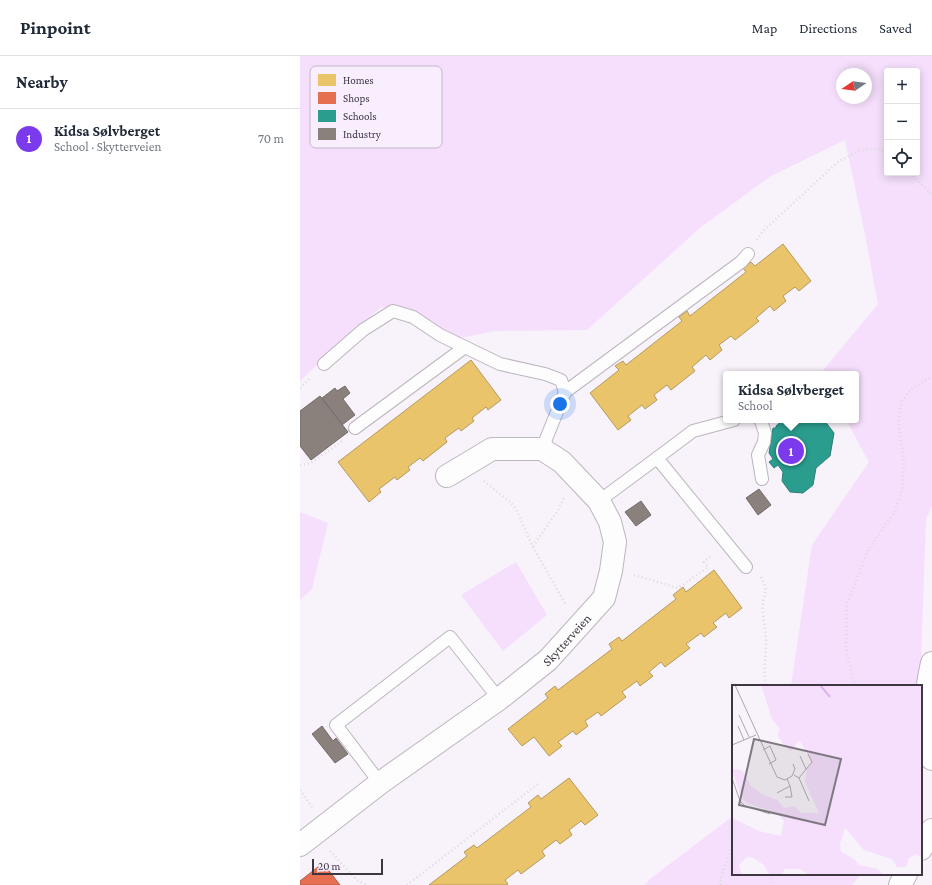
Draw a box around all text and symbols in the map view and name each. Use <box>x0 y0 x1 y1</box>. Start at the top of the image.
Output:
text: Pinpoint <box>20 17 91 38</box>
text: Map <box>752 20 777 36</box>
text: Directions <box>799 20 857 36</box>
text: Saved <box>879 20 912 36</box>
legend <box>310 66 442 148</box>
north arrow <box>836 68 872 104</box>
map controls <box>884 68 920 176</box>
button: + <box>884 68 920 104</box>
text: Nearby <box>16 73 68 92</box>
text: Homes <box>343 74 374 86</box>
text: Shops <box>343 92 370 105</box>
button: − <box>884 104 920 140</box>
text: Schools <box>343 110 377 122</box>
text: Kidsa Sølvberget <box>54 123 160 139</box>
text: Industry <box>343 128 382 141</box>
text: 1 <box>27 131 31 146</box>
text: 70 m <box>258 131 284 146</box>
text: School · Skytterveien <box>54 139 161 154</box>
button: locate <box>884 140 920 176</box>
popup <box>723 371 859 423</box>
text: Kidsa Sølvberget <box>738 382 844 398</box>
your location <box>550 394 570 414</box>
text: School <box>738 398 773 413</box>
pin: 1 <box>778 436 804 466</box>
street label: Skytterveien <box>540 611 594 669</box>
inset map <box>732 685 922 875</box>
scale bar <box>312 857 383 876</box>
text: 20 m <box>318 860 340 872</box>

